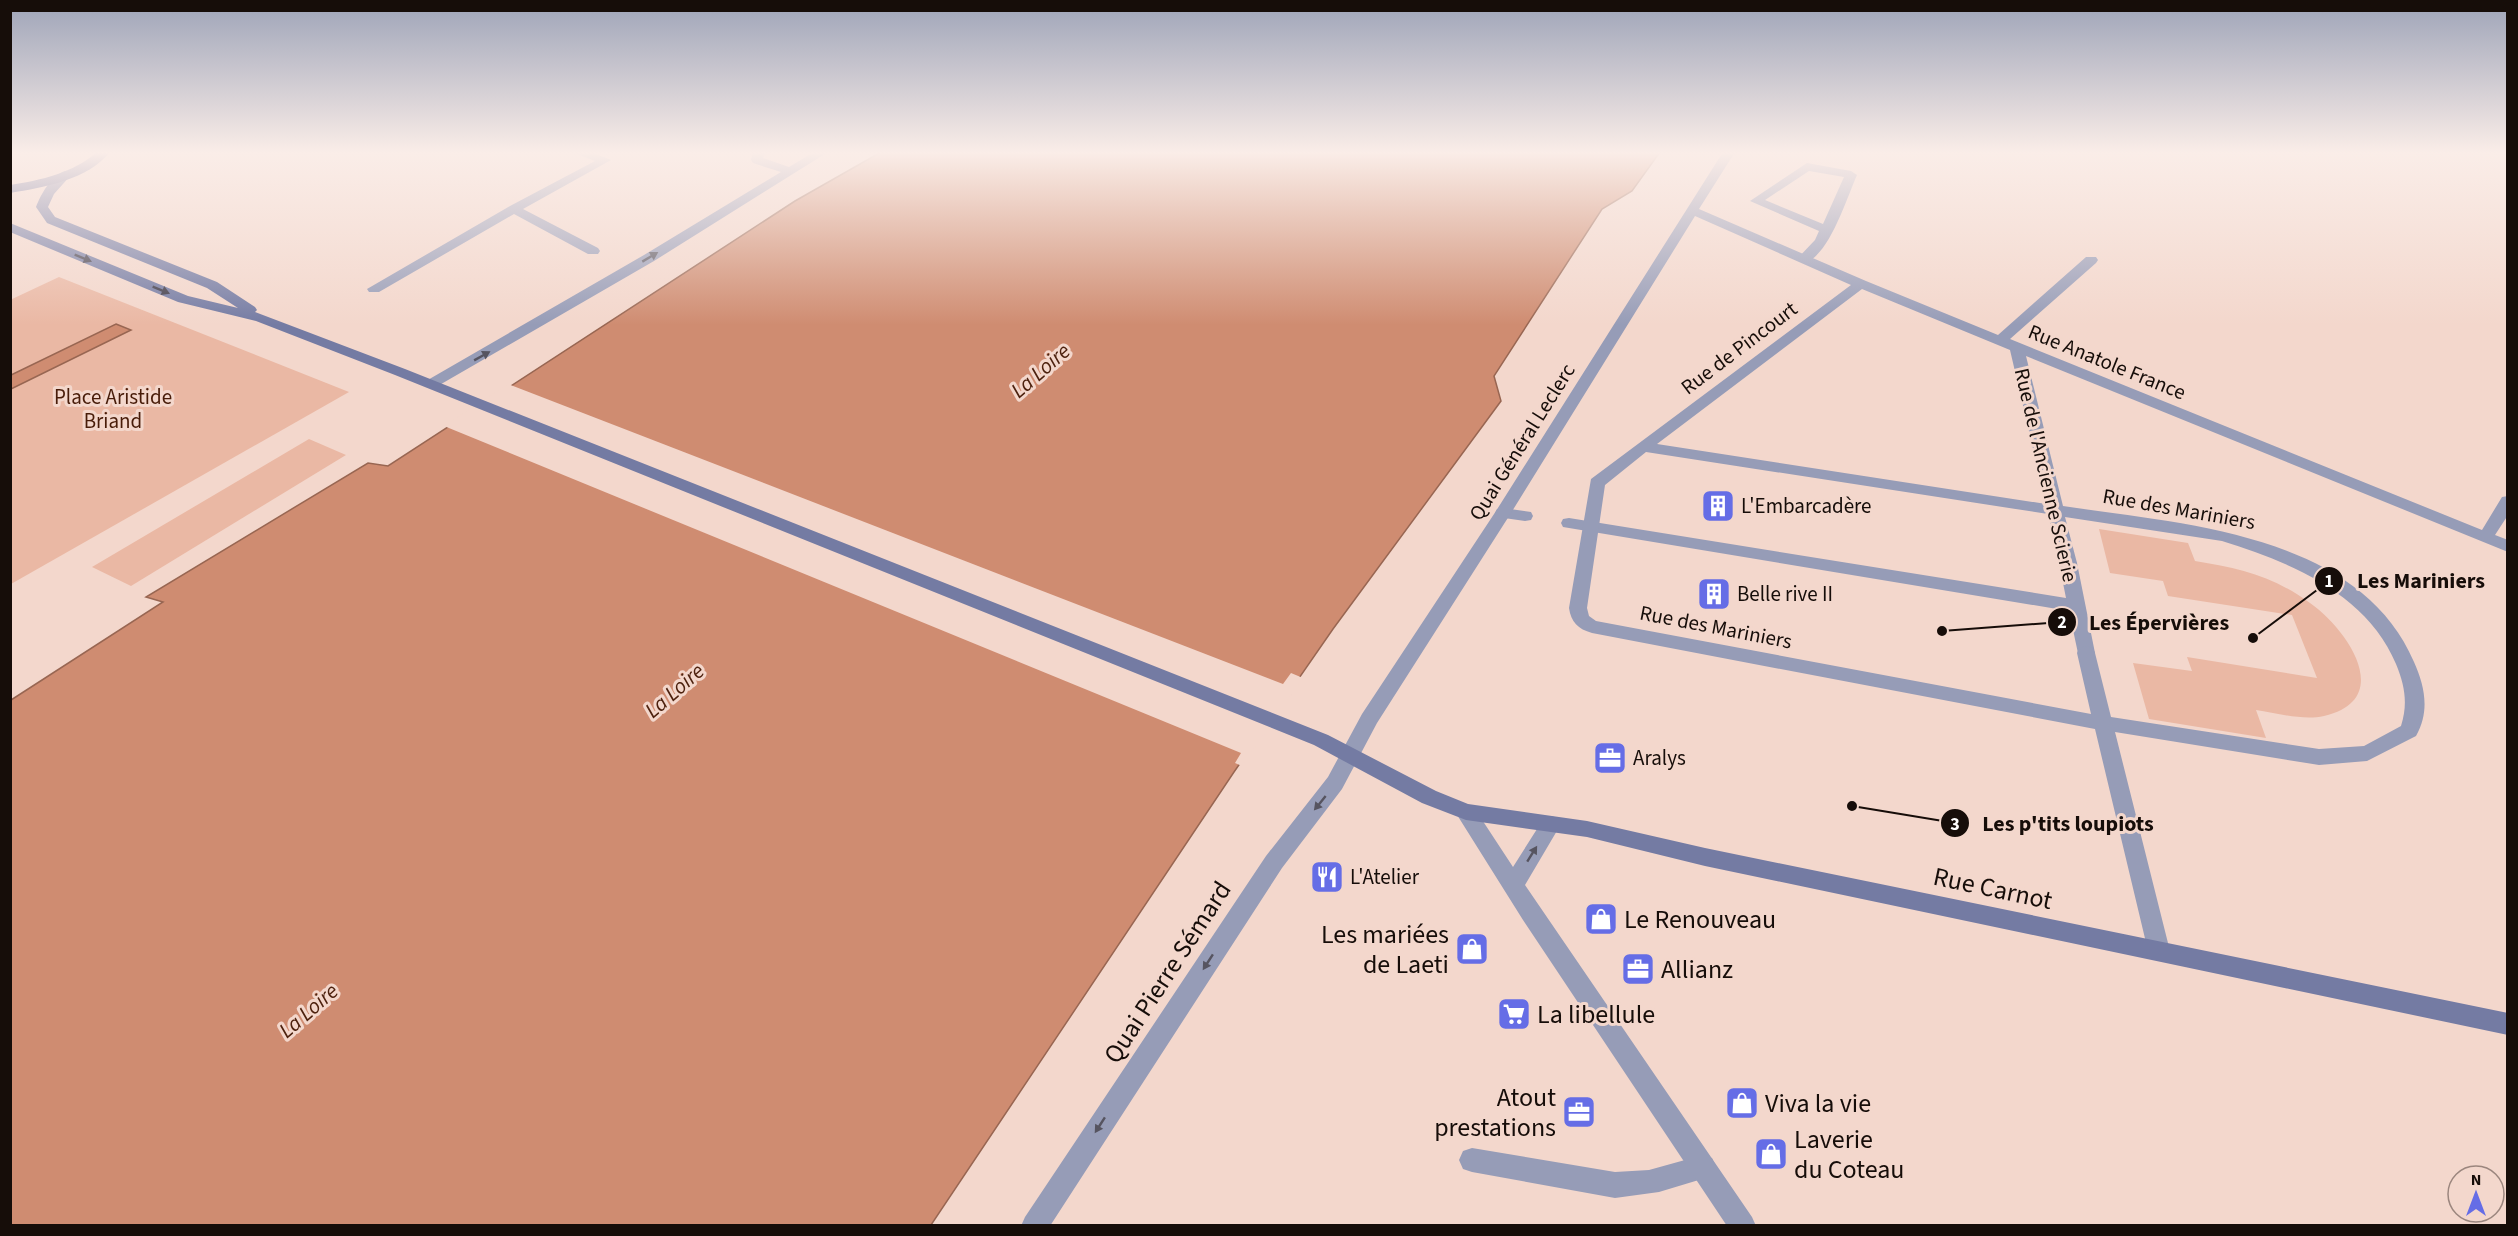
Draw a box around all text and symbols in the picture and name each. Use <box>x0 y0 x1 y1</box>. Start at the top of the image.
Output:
one-way arrow <box>642 251 658 262</box>
one-way arrow <box>74 254 92 263</box>
one-way arrow <box>152 286 170 295</box>
street label: Rue de Pincourt <box>1674 294 1804 402</box>
street label: Rue Anatole France <box>2024 317 2190 407</box>
water label: La Loire <box>1004 336 1078 406</box>
one-way arrow <box>474 351 491 361</box>
street label: Quai Général Leclerc <box>1462 357 1583 526</box>
street label: Rue de l'Ancienne Scierie <box>2007 365 2085 585</box>
park label: Place Aristide Briand <box>54 382 172 436</box>
street label: Rue des Mariniers <box>2100 481 2258 537</box>
building icon: L'Embarcadère <box>1700 488 1736 524</box>
place label: L'Embarcadère <box>1741 491 1872 521</box>
callout: Les Mariniers <box>2314 561 2497 601</box>
text: Les Mariniers <box>2357 565 2485 597</box>
text: 1 <box>2324 569 2334 594</box>
building icon: Belle rive II <box>1696 576 1732 612</box>
place label: Belle rive II <box>1737 579 1833 609</box>
street label: Rue des Mariniers <box>1637 598 1795 656</box>
callout: Les Épervières <box>2047 602 2241 642</box>
text: Les Épervières <box>2089 607 2229 639</box>
text: 2 <box>2057 610 2067 635</box>
water label: La Loire <box>638 656 712 726</box>
office icon: Aralys <box>1592 740 1628 776</box>
place label: Aralys <box>1633 743 1686 773</box>
one-way arrow <box>1314 795 1327 811</box>
callout: Les p'tits loupiots <box>1940 803 2166 843</box>
text: Les p'tits loupiots <box>1982 808 2154 840</box>
text: 3 <box>1950 812 1960 837</box>
one-way arrow <box>1526 846 1537 862</box>
street label: Rue Carnot <box>1930 858 2056 919</box>
restaurant icon: L'Atelier <box>1309 859 1345 895</box>
place label: L'Atelier <box>1350 862 1420 892</box>
street label: Quai Pierre Sémard <box>1095 874 1240 1071</box>
shop icon: Le Renouveau <box>1583 901 1619 937</box>
place label: Le Renouveau <box>1624 901 1776 938</box>
place label: Les mariées de Laeti <box>1321 916 1449 983</box>
shop icon: Les mariées de Laeti <box>1454 931 1490 967</box>
office icon: Allianz <box>1620 951 1656 987</box>
place label: Allianz <box>1661 951 1733 988</box>
one-way arrow <box>1202 954 1213 971</box>
water label: La Loire <box>272 976 346 1046</box>
supermarket icon: La libellule <box>1496 996 1532 1032</box>
place label: La libellule <box>1537 996 1655 1033</box>
place label: Atout prestations <box>1434 1079 1556 1146</box>
shop icon: Viva la vie <box>1724 1085 1760 1121</box>
place label: Viva la vie <box>1765 1085 1871 1122</box>
office icon: Atout prestations <box>1561 1094 1597 1130</box>
one-way arrow <box>1095 1117 1106 1133</box>
place label: Laverie du Coteau <box>1794 1121 1904 1188</box>
shop icon: Laverie du Coteau <box>1753 1136 1789 1172</box>
north arrow <box>2446 1164 2506 1224</box>
text: N <box>2471 1169 2481 1191</box>

